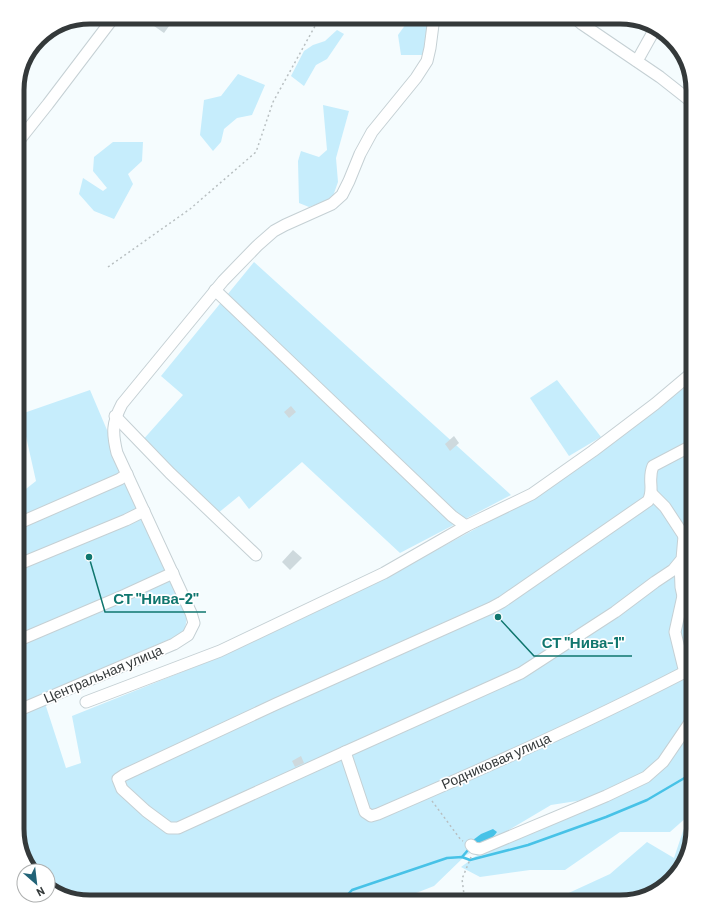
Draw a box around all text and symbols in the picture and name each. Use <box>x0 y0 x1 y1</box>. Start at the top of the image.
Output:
callout: СТ "Нива-2" <box>105 585 206 612</box>
text: СТ "Нива-2" <box>113 589 199 607</box>
callout: СТ "Нива-1" <box>534 629 632 656</box>
text: СТ "Нива-1" <box>542 633 625 651</box>
street label: Центральная улица <box>41 641 165 706</box>
street label: Родниковая улица <box>438 729 553 792</box>
north arrow <box>16 863 56 903</box>
text: N <box>35 885 47 900</box>

